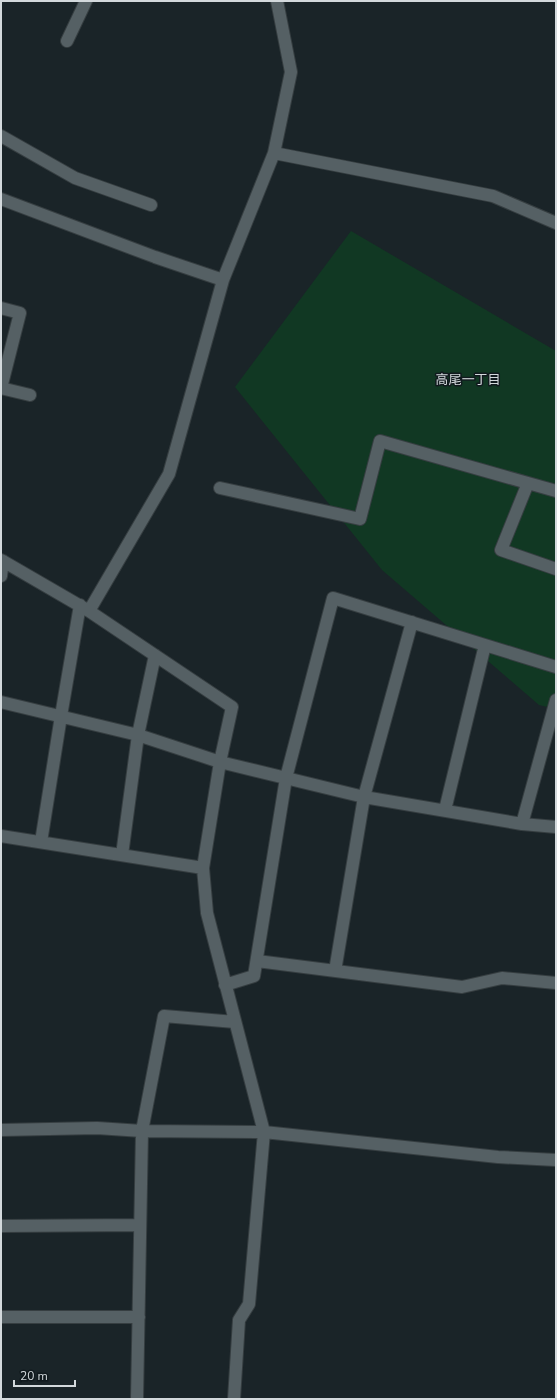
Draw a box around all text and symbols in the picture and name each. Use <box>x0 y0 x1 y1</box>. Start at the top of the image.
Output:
district label: 高尾一丁目 <box>435 371 501 389</box>
scale bar <box>14 1362 75 1388</box>
text: 20 m <box>20 1368 48 1384</box>

